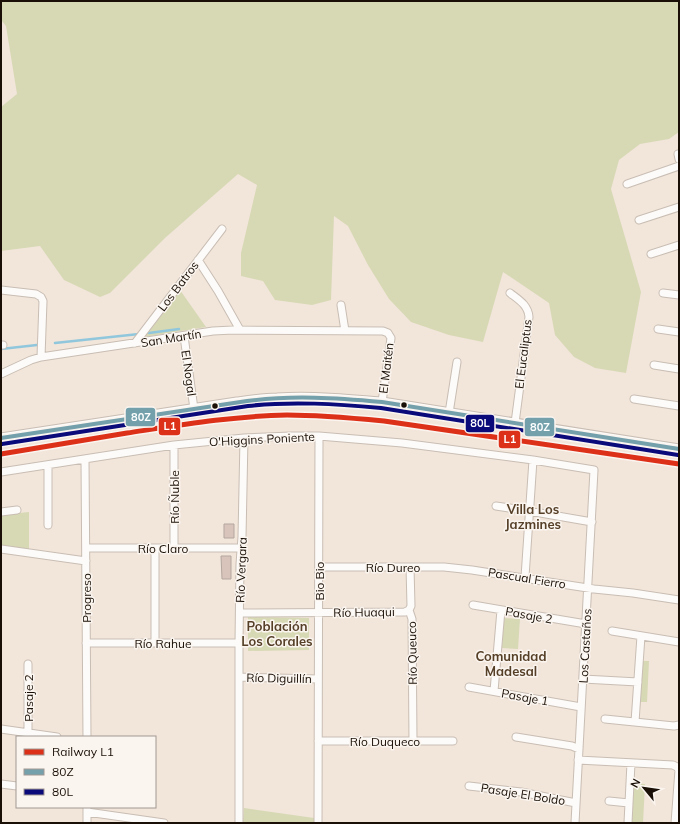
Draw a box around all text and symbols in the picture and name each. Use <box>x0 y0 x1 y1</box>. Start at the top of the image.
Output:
street label: Los Batros <box>154 258 202 314</box>
street label: El Eucaliptus <box>511 318 535 390</box>
street label: San Martín <box>140 326 202 350</box>
street label: El Maitén <box>375 342 397 394</box>
street label: El Nogal <box>178 349 200 397</box>
unlabelled marker <box>399 400 409 410</box>
unlabelled marker <box>210 401 220 411</box>
line badge: 80Z <box>125 407 156 427</box>
text: 80Z <box>131 410 151 424</box>
line badge: 80L <box>465 414 495 433</box>
text: 80L <box>470 416 490 430</box>
line badge: L1 <box>158 417 181 436</box>
line badge: 80Z <box>524 417 555 437</box>
text: L1 <box>164 419 177 433</box>
text: 80Z <box>530 420 550 434</box>
street label: O'Higgins Poniente <box>209 429 315 449</box>
line badge: L1 <box>498 430 521 449</box>
text: L1 <box>504 432 517 446</box>
street label: Río Ñuble <box>167 470 182 524</box>
district label: Villa Los Jazmines <box>505 501 561 532</box>
street label: Río Vergara <box>232 537 250 603</box>
street label: Río Claro <box>138 541 188 556</box>
street label: Río Dureo <box>366 560 420 575</box>
street label: Bio Bio <box>312 561 327 600</box>
street label: Pascual Fierro <box>487 564 567 592</box>
street label: Progreso <box>79 573 94 623</box>
street label: Pasaje 2 <box>504 603 554 627</box>
street label: Río Huaqui <box>333 604 395 620</box>
street label: Los Castaños <box>576 608 594 684</box>
district label: Población Los Corales <box>241 618 313 649</box>
street label: Río Queuco <box>404 621 420 685</box>
street label: Río Rahue <box>134 636 192 651</box>
district label: Comunidad Madesal <box>476 648 547 679</box>
street label: Río Diguillín <box>246 670 312 686</box>
street label: Pasaje 2 <box>21 674 36 722</box>
street label: Pasaje 1 <box>500 685 550 709</box>
street label: Río Duqueco <box>350 734 420 749</box>
legend <box>16 736 156 808</box>
text: Railway L1 <box>52 744 114 759</box>
text: 80Z <box>52 764 74 779</box>
north arrow <box>624 768 664 808</box>
text: N <box>627 776 643 790</box>
street label: Pasaje El Boldo <box>480 780 566 808</box>
text: 80L <box>52 784 73 799</box>

